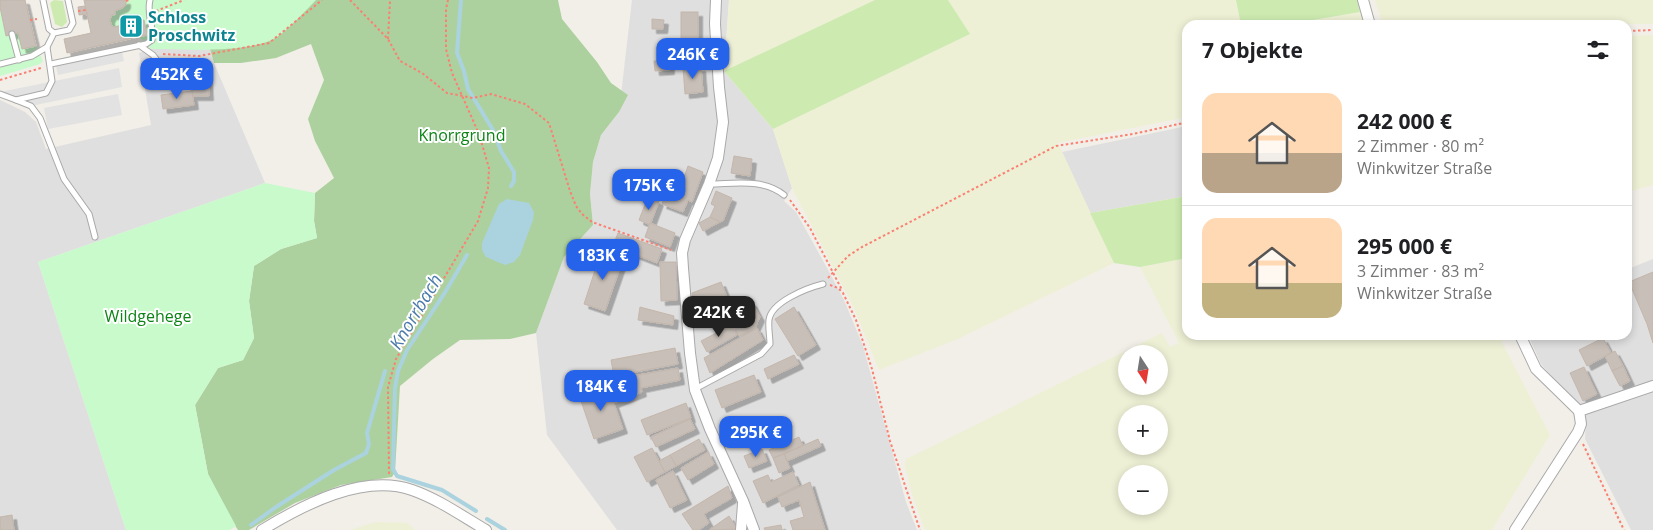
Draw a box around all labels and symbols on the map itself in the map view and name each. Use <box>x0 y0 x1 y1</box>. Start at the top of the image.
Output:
place label: Schloss Proschwitz <box>148 6 235 46</box>
building icon: Schloss Proschwitz <box>118 13 144 39</box>
pin: 246K € <box>652 38 734 80</box>
pin: 452K € <box>136 58 218 100</box>
park label: Knorrgrund <box>419 124 505 146</box>
pin: 175K € <box>608 168 690 211</box>
pin: 183K € <box>562 238 644 281</box>
water label: Knorrbach <box>383 269 447 354</box>
pin: 242K € <box>678 296 760 338</box>
park label: Wildgehege <box>105 305 191 327</box>
north arrow <box>1118 345 1168 395</box>
pin: 184K € <box>560 370 642 412</box>
pin: 295K € <box>715 416 797 458</box>

